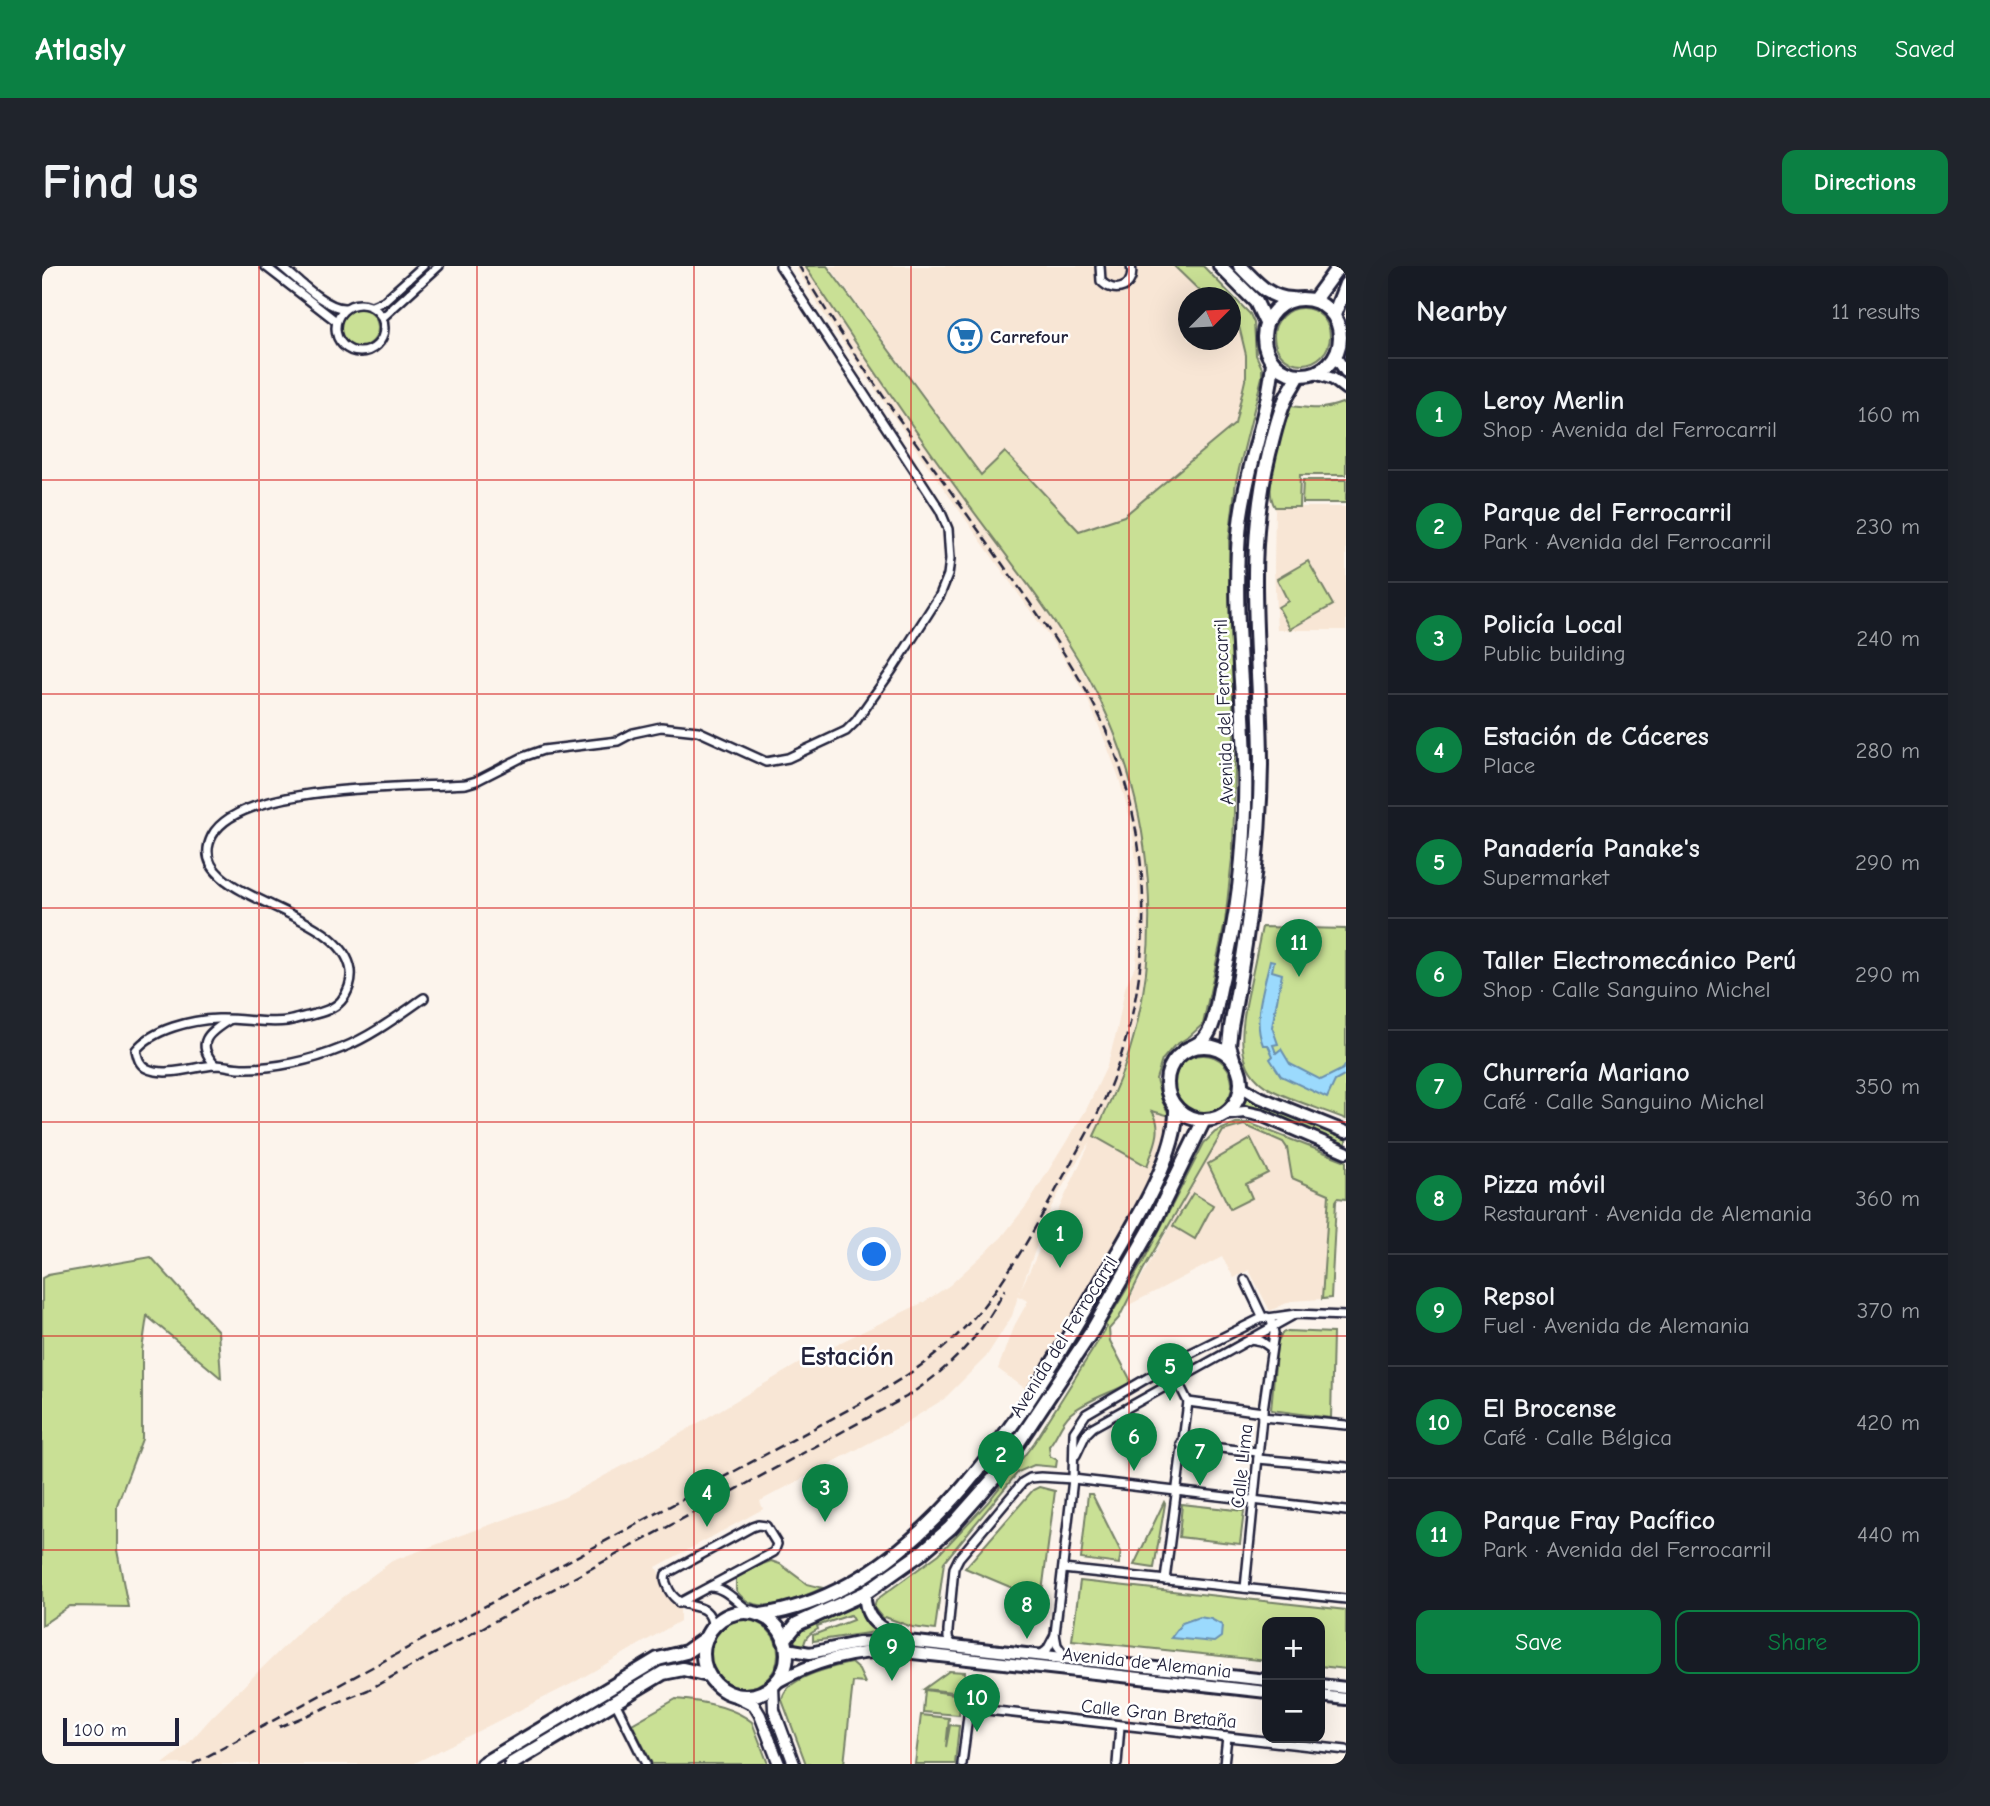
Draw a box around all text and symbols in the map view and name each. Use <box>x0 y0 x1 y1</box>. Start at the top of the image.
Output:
text: Atlasly <box>35 30 126 68</box>
text: Map <box>1672 35 1718 63</box>
text: Directions <box>1756 35 1857 63</box>
text: Saved <box>1895 35 1955 63</box>
button: Directions <box>1782 150 1948 214</box>
text: Find us <box>42 154 198 210</box>
north arrow <box>1178 287 1241 350</box>
text: Nearby <box>1416 294 1507 329</box>
text: 11 results <box>1831 298 1920 325</box>
supermarket icon: Carrefour <box>946 317 984 355</box>
place label: Carrefour <box>990 326 1069 348</box>
text: Leroy Merlin <box>1483 386 1624 416</box>
text: 1 <box>1434 401 1444 428</box>
text: 160 m <box>1858 401 1920 428</box>
text: Shop · Avenida del Ferrocarril <box>1483 416 1777 443</box>
text: Parque del Ferrocarril <box>1483 498 1732 528</box>
text: 2 <box>1433 513 1445 540</box>
text: 230 m <box>1856 513 1920 540</box>
text: Park · Avenida del Ferrocarril <box>1483 528 1772 555</box>
text: Policía Local <box>1483 610 1623 640</box>
street label: Avenida del Ferrocarril <box>1210 619 1238 805</box>
text: 3 <box>1433 625 1445 652</box>
text: 240 m <box>1856 625 1920 652</box>
text: Public building <box>1483 640 1626 667</box>
text: Estación de Cáceres <box>1483 722 1709 752</box>
text: 4 <box>1434 737 1444 764</box>
text: 280 m <box>1855 737 1920 764</box>
text: Place <box>1483 752 1535 779</box>
text: Panadería Panake's <box>1483 834 1700 864</box>
text: 5 <box>1433 849 1445 876</box>
text: 290 m <box>1855 849 1920 876</box>
text: Supermarket <box>1483 864 1609 891</box>
pin: 11 <box>1276 919 1322 977</box>
text: Taller Electromecánico Perú <box>1483 946 1796 976</box>
text: 6 <box>1433 961 1445 988</box>
text: 290 m <box>1855 961 1920 988</box>
text: Shop · Calle Sanguino Michel <box>1483 976 1771 1003</box>
text: Churrería Mariano <box>1483 1058 1690 1088</box>
text: 7 <box>1434 1073 1444 1100</box>
text: 350 m <box>1855 1073 1920 1100</box>
text: Café · Calle Sanguino Michel <box>1483 1088 1764 1115</box>
text: Pizza móvil <box>1483 1170 1606 1200</box>
text: 8 <box>1433 1185 1445 1212</box>
text: 360 m <box>1855 1185 1920 1212</box>
text: Restaurant · Avenida de Alemania <box>1483 1200 1812 1227</box>
pin: 1 <box>1037 1210 1083 1268</box>
your location <box>857 1237 891 1271</box>
street label: Avenida del Ferrocarril <box>1005 1252 1122 1421</box>
text: Repsol <box>1483 1282 1555 1312</box>
text: 9 <box>1433 1297 1445 1324</box>
text: 370 m <box>1857 1297 1920 1324</box>
text: Fuel · Avenida de Alemania <box>1483 1312 1750 1339</box>
district label: Estación <box>800 1342 894 1372</box>
pin: 5 <box>1147 1343 1193 1401</box>
text: El Brocense <box>1483 1394 1616 1424</box>
text: 10 <box>1428 1409 1450 1436</box>
text: 420 m <box>1856 1409 1920 1436</box>
pin: 6 <box>1111 1413 1157 1471</box>
street label: Calle Lima <box>1227 1423 1257 1510</box>
text: Café · Calle Bélgica <box>1483 1424 1672 1451</box>
pin: 7 <box>1177 1428 1223 1486</box>
pin: 2 <box>978 1431 1024 1489</box>
pin: 3 <box>802 1464 848 1522</box>
pin: 4 <box>684 1469 730 1527</box>
text: Parque Fray Pacífico <box>1483 1506 1715 1536</box>
text: 11 <box>1430 1521 1448 1548</box>
text: 440 m <box>1857 1521 1920 1548</box>
text: Park · Avenida del Ferrocarril <box>1483 1536 1772 1563</box>
pin: 8 <box>1004 1581 1050 1639</box>
button: Save <box>1416 1610 1661 1674</box>
button: Share <box>1675 1610 1920 1674</box>
map controls <box>1262 1617 1325 1743</box>
button: + <box>1262 1617 1325 1680</box>
pin: 9 <box>869 1623 915 1681</box>
street label: Avenida de Alemania <box>1061 1643 1233 1683</box>
pin: 10 <box>954 1674 1000 1732</box>
button: − <box>1262 1680 1325 1743</box>
street label: Calle Gran Bretaña <box>1080 1695 1238 1733</box>
scale bar <box>63 1715 178 1747</box>
text: 100 m <box>74 1719 127 1741</box>

